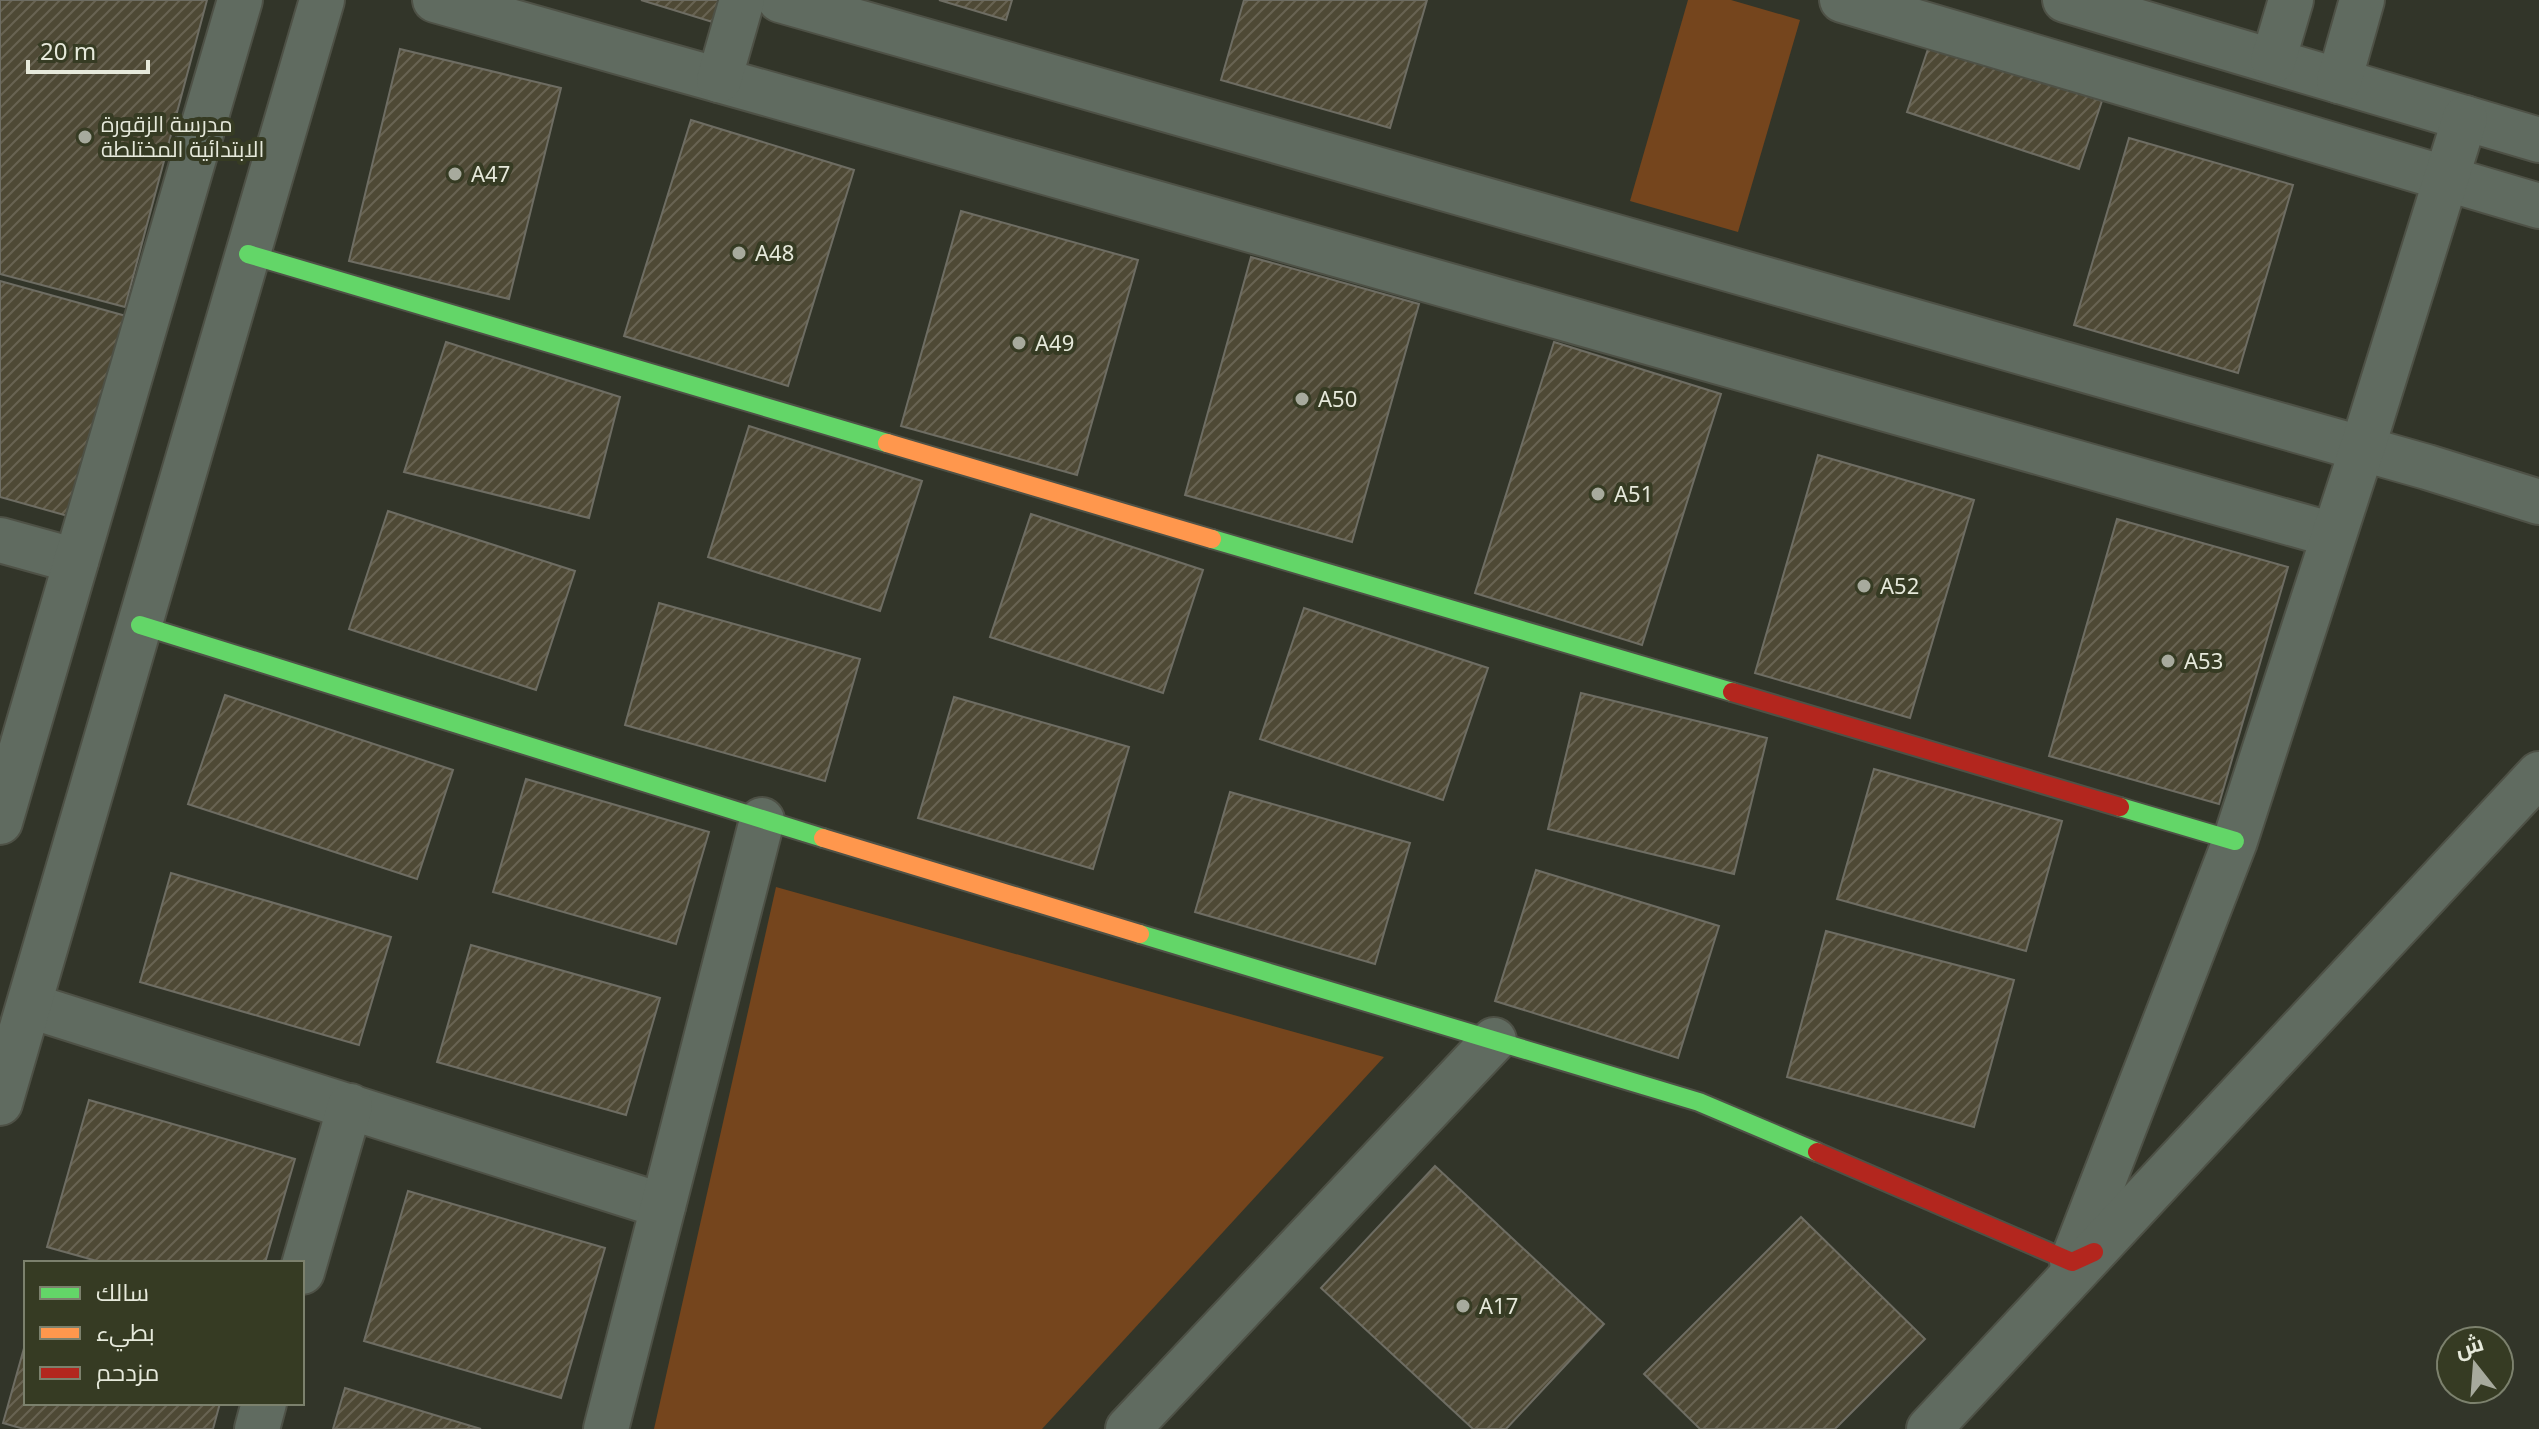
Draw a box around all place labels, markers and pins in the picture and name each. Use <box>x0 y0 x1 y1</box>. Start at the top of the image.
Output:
place label: مدرسة الزقورة الابتدائية المختلطة <box>101 108 264 163</box>
marker: مدرسة الزقورة الابتدائية المختلطة <box>76 128 94 146</box>
place label: A47 <box>471 158 510 188</box>
marker: A47 <box>446 165 464 183</box>
place label: A48 <box>755 237 794 267</box>
marker: A48 <box>730 244 748 262</box>
place label: A49 <box>1035 327 1074 357</box>
marker: A49 <box>1010 334 1028 352</box>
place label: A50 <box>1318 383 1357 413</box>
marker: A50 <box>1293 390 1311 408</box>
place label: A51 <box>1614 478 1653 508</box>
marker: A51 <box>1589 485 1607 503</box>
place label: A52 <box>1880 570 1919 600</box>
marker: A52 <box>1855 577 1873 595</box>
place label: A53 <box>2184 645 2223 675</box>
marker: A53 <box>2159 652 2177 670</box>
place label: A17 <box>1479 1290 1518 1320</box>
marker: A17 <box>1454 1297 1472 1315</box>

